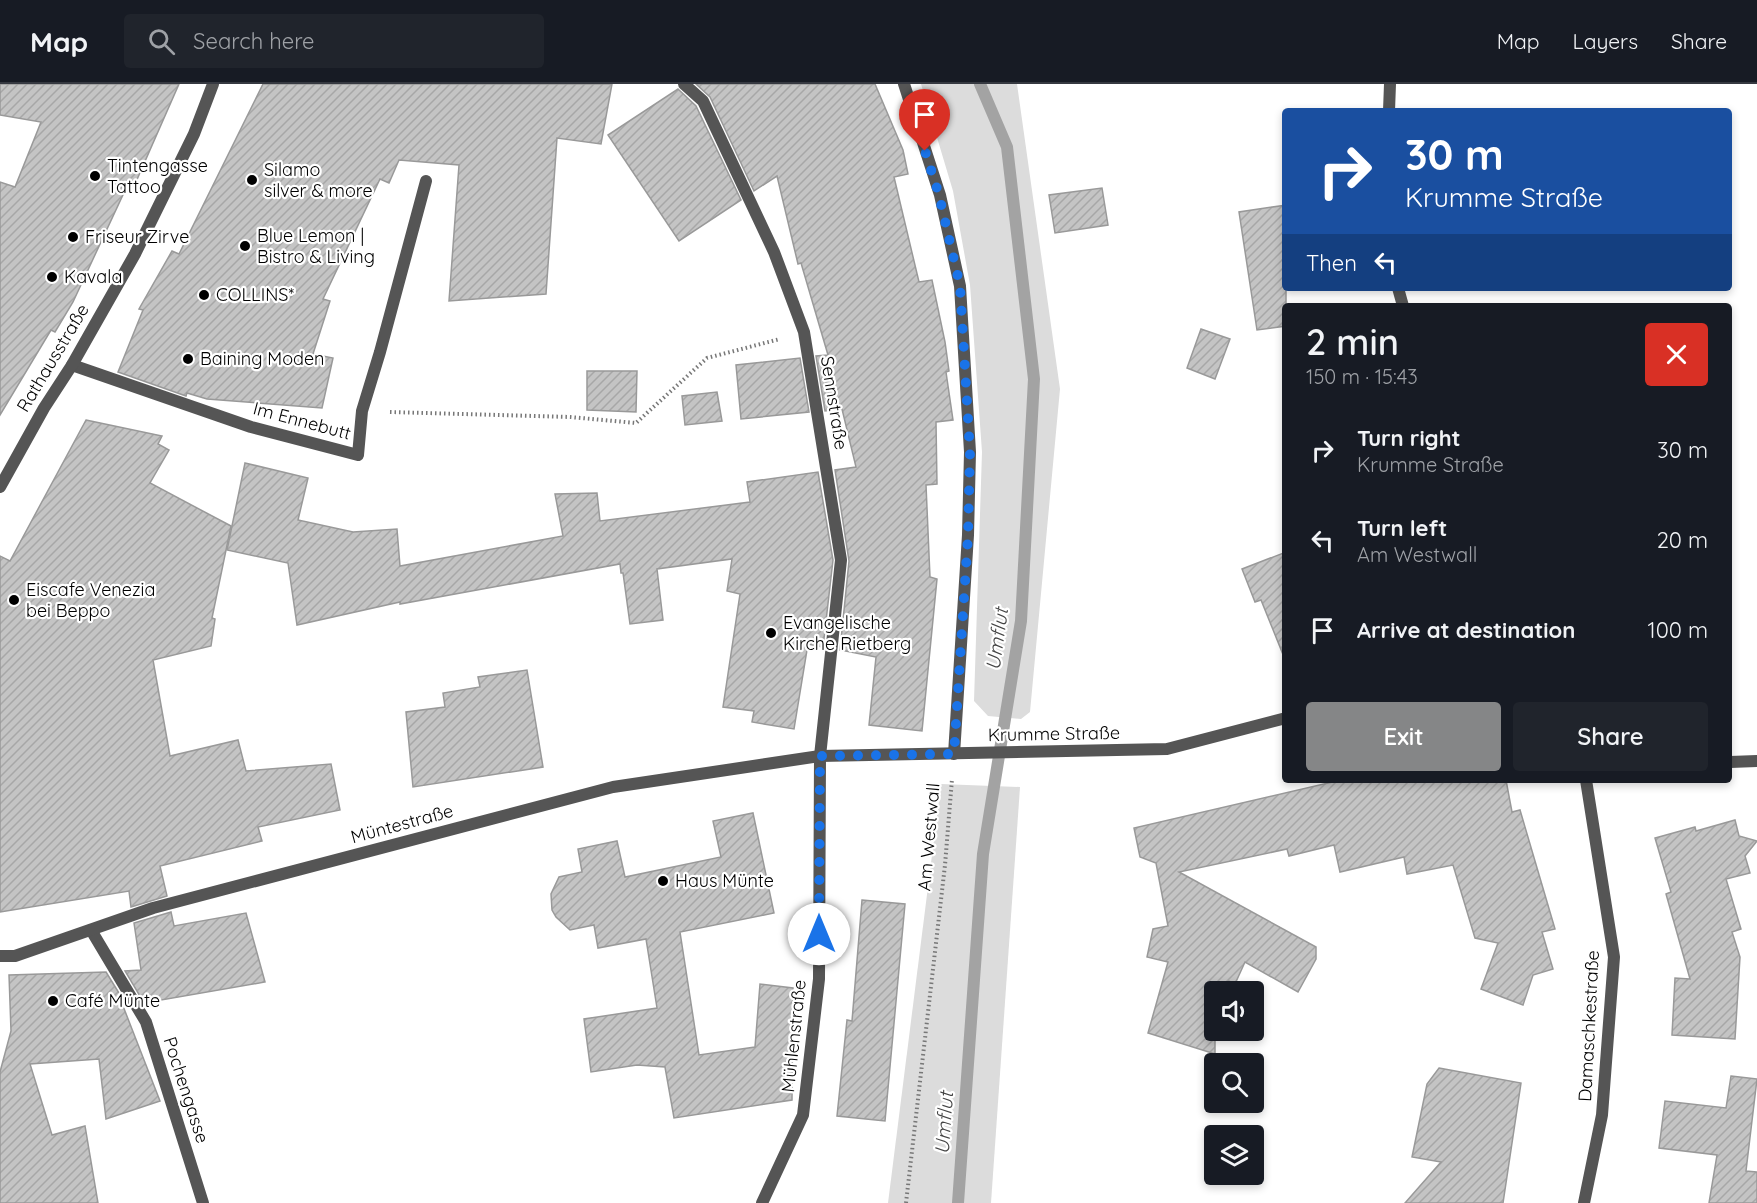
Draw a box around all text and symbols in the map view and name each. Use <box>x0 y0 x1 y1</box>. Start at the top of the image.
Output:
search box <box>124 14 544 68</box>
text: Map <box>30 24 88 59</box>
icon: search <box>145 25 178 58</box>
text: Search here <box>193 27 315 55</box>
text: Map <box>1497 28 1540 54</box>
text: Layers <box>1573 28 1638 54</box>
text: Share <box>1671 28 1727 54</box>
pin <box>899 89 950 151</box>
icon: arrive <box>908 98 941 131</box>
text: 30 m <box>1405 128 1504 181</box>
icon: right <box>1306 132 1384 210</box>
place label: Tintengasse Tattoo <box>107 154 208 198</box>
place label: Silamo silver & more <box>264 158 373 202</box>
marker: Tintengasse Tattoo <box>88 169 102 183</box>
marker: Silamo silver & more <box>245 173 259 187</box>
text: Krumme Straße <box>1405 180 1603 214</box>
place label: Blue Lemon | Bistro & Living <box>257 224 375 268</box>
place label: Friseur Zirve <box>85 225 189 248</box>
marker: Friseur Zirve <box>66 230 80 244</box>
marker: Blue Lemon | Bistro & Living <box>238 239 252 253</box>
icon: left <box>1369 246 1402 279</box>
text: Then <box>1306 249 1357 277</box>
place label: Kavala <box>64 265 122 288</box>
marker: Kavala <box>45 270 59 284</box>
place label: COLLINS* <box>216 283 294 306</box>
marker: COLLINS* <box>197 288 211 302</box>
street label: Rathausstraße <box>11 300 94 416</box>
text: 2 min <box>1306 319 1399 364</box>
button: close <box>1645 323 1708 386</box>
place label: Baining Moden <box>200 347 325 370</box>
marker: Baining Moden <box>181 352 195 366</box>
street label: Sennstraße <box>816 355 853 451</box>
text: 150 m · 15:43 <box>1306 364 1418 389</box>
street label: Im Ennebutt <box>251 396 354 445</box>
text: Turn right <box>1357 424 1461 452</box>
icon: right <box>1306 434 1339 467</box>
text: 30 m <box>1657 436 1708 464</box>
text: Krumme Straße <box>1357 452 1504 477</box>
text: Turn left <box>1357 514 1447 542</box>
icon: left <box>1306 524 1339 557</box>
text: 20 m <box>1657 526 1708 554</box>
text: Am Westwall <box>1357 542 1477 567</box>
place label: Eiscafe Venezia bei Beppo <box>26 578 155 622</box>
marker: Eiscafe Venezia bei Beppo <box>7 593 21 607</box>
water label: Umflut <box>980 604 1014 672</box>
place label: Evangelische Kirche Rietberg <box>783 611 911 655</box>
icon: arrive <box>1306 614 1339 647</box>
text: Arrive at destination <box>1357 616 1575 644</box>
text: 100 m <box>1648 616 1708 644</box>
marker: Evangelische Kirche Rietberg <box>764 626 778 640</box>
button: Exit <box>1306 702 1501 771</box>
button: Share <box>1513 702 1708 771</box>
street label: Krumme Straße <box>988 721 1120 746</box>
street label: Am Westwall <box>912 782 945 892</box>
street label: Müntestraße <box>348 799 456 848</box>
place label: Haus Münte <box>675 869 774 892</box>
marker: Haus Münte <box>656 874 670 888</box>
position arrow <box>787 902 851 966</box>
street label: Damaschkestraße <box>1573 950 1604 1102</box>
street label: Mühlenstraße <box>776 978 811 1093</box>
map controls <box>1204 981 1264 1185</box>
button: sound <box>1204 981 1264 1041</box>
place label: Café Münte <box>65 989 160 1012</box>
marker: Café Münte <box>46 994 60 1008</box>
street label: Pochengasse <box>158 1034 215 1146</box>
button: search <box>1204 1053 1264 1113</box>
water label: Umflut <box>929 1089 958 1155</box>
button: layers <box>1204 1125 1264 1185</box>

